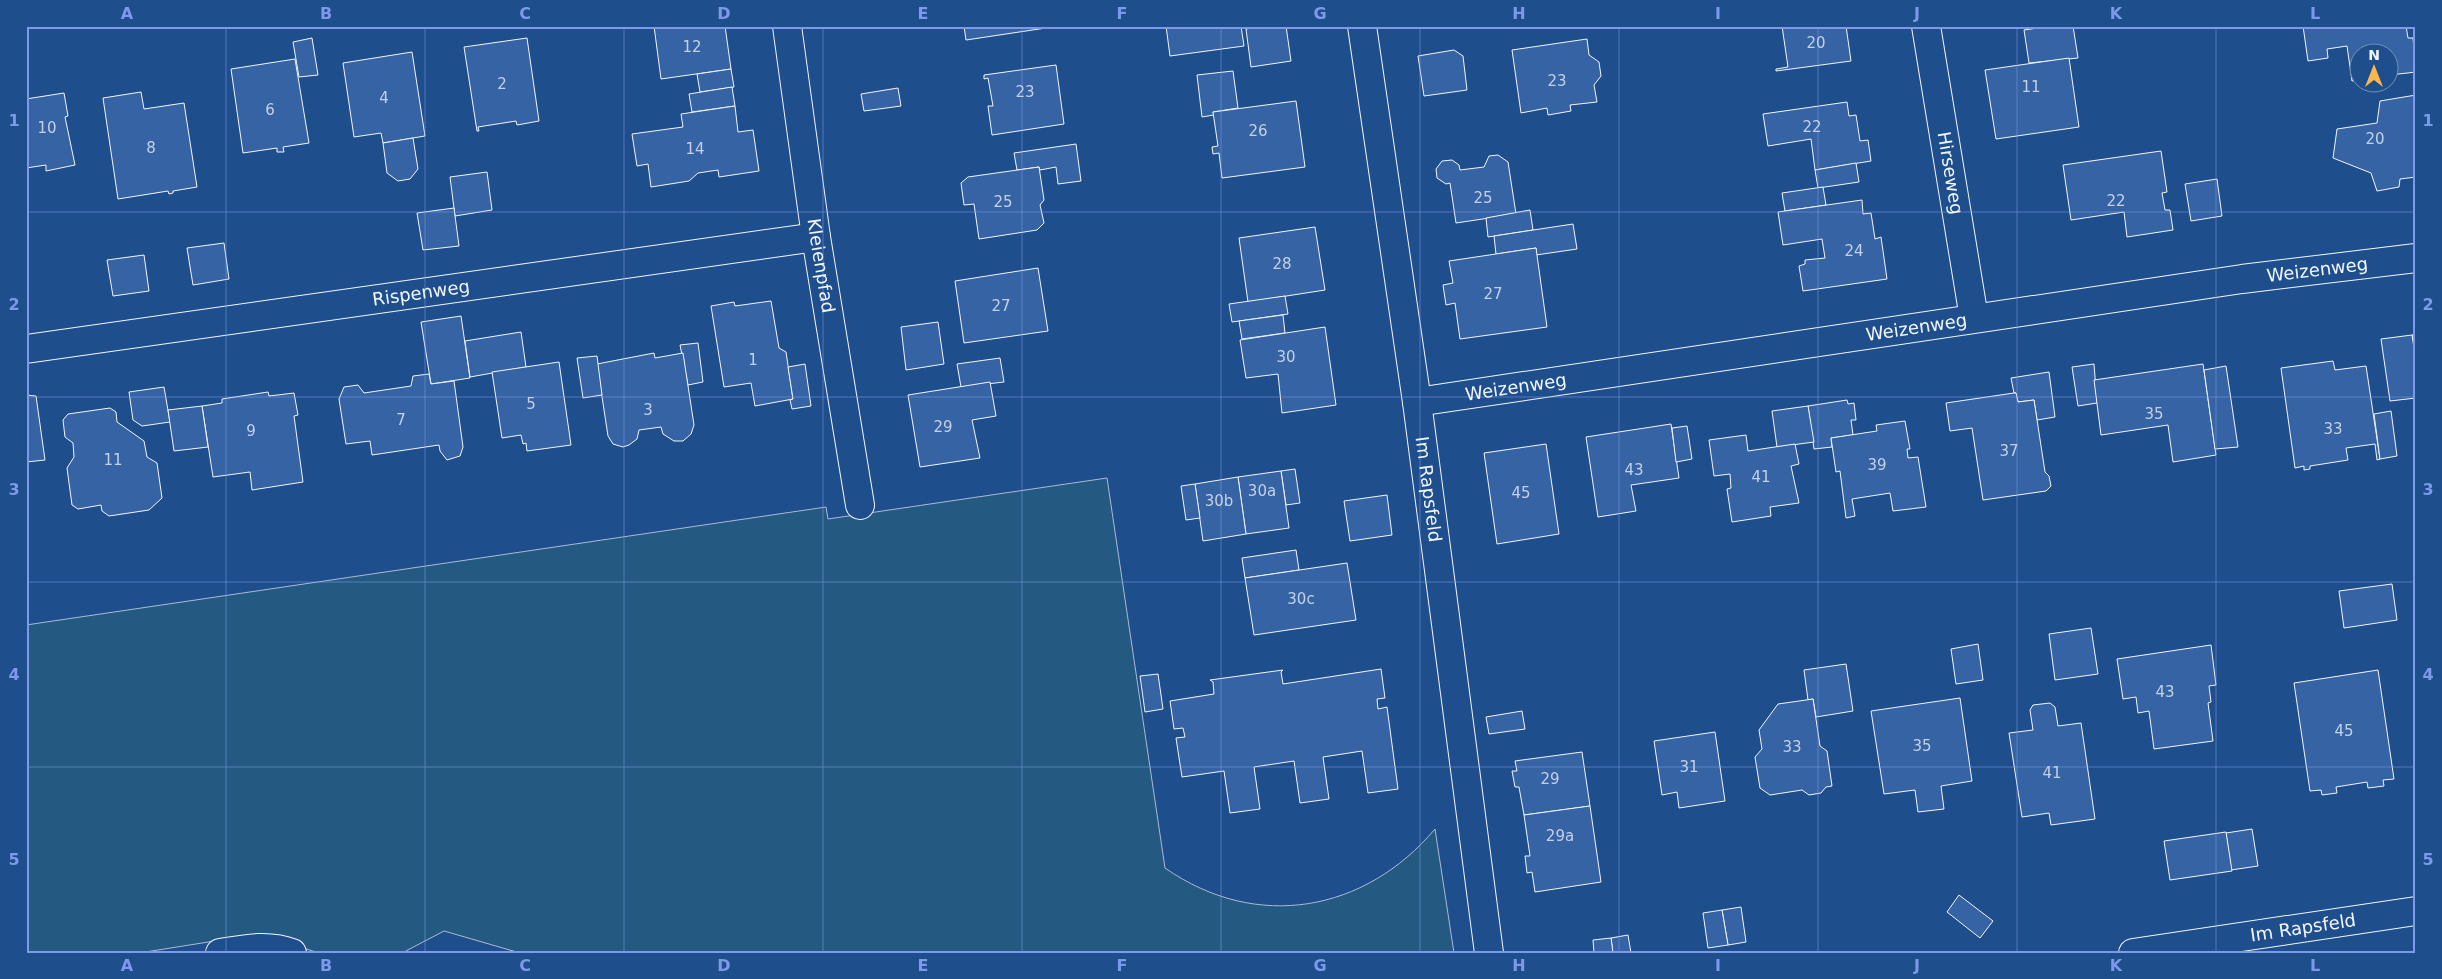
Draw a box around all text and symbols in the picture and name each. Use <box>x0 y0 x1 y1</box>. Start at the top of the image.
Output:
text: A <box>121 4 134 23</box>
text: B <box>320 4 332 23</box>
text: C <box>519 4 531 23</box>
text: D <box>717 4 731 23</box>
text: E <box>918 4 928 23</box>
text: F <box>1117 4 1127 23</box>
text: G <box>1313 4 1327 23</box>
text: H <box>1512 4 1526 23</box>
text: I <box>1715 4 1721 23</box>
text: J <box>1913 4 1920 23</box>
text: K <box>2110 4 2123 23</box>
text: L <box>2310 4 2320 23</box>
house number: 20 <box>1806 34 1826 52</box>
house number: 12 <box>682 38 702 56</box>
north arrow <box>2350 42 2400 92</box>
text: N <box>2368 47 2380 63</box>
house number: 23 <box>1547 72 1567 90</box>
house number: 2 <box>497 75 507 93</box>
house number: 11 <box>2021 78 2041 96</box>
house number: 23 <box>1015 83 1035 101</box>
house number: 4 <box>379 89 389 107</box>
house number: 6 <box>265 101 275 119</box>
text: 1 <box>8 111 20 130</box>
text: 1 <box>2422 111 2434 130</box>
house number: 22 <box>1802 118 1822 136</box>
house number: 10 <box>37 119 57 137</box>
house number: 26 <box>1248 122 1268 140</box>
street label: Hirseweg <box>1934 130 1968 216</box>
house number: 20 <box>2365 130 2385 148</box>
house number: 8 <box>146 139 156 157</box>
house number: 14 <box>685 140 705 158</box>
house number: 25 <box>1473 189 1493 207</box>
house number: 22 <box>2106 192 2126 210</box>
house number: 25 <box>993 193 1013 211</box>
street label: Kleienpfad <box>804 217 839 314</box>
house number: 24 <box>1844 242 1864 260</box>
street label: Weizenweg <box>2265 253 2369 286</box>
house number: 28 <box>1272 255 1292 273</box>
street label: Rispenweg <box>371 275 471 310</box>
house number: 27 <box>1483 285 1503 303</box>
text: 2 <box>8 295 20 314</box>
text: 2 <box>2422 295 2434 314</box>
house number: 27 <box>991 297 1011 315</box>
street label: Weizenweg <box>1864 309 1968 345</box>
house number: 30 <box>1276 348 1296 366</box>
house number: 1 <box>748 351 758 369</box>
street label: Weizenweg <box>1464 369 1568 405</box>
house number: 5 <box>526 395 536 413</box>
house number: 3 <box>643 401 653 419</box>
house number: 35 <box>2144 405 2164 423</box>
house number: 7 <box>396 411 406 429</box>
house number: 29 <box>933 418 953 436</box>
house number: 33 <box>2323 420 2343 438</box>
house number: 9 <box>246 422 256 440</box>
street label: Im Rapsfeld <box>1412 435 1446 543</box>
house number: 37 <box>1999 442 2019 460</box>
house number: 11 <box>103 451 123 469</box>
house number: 39 <box>1867 456 1887 474</box>
house number: 43 <box>1624 461 1644 479</box>
house number: 41 <box>1751 468 1771 486</box>
text: 3 <box>8 480 20 499</box>
text: 3 <box>2422 480 2434 499</box>
house number: 30a <box>1248 482 1276 500</box>
house number: 45 <box>1511 484 1531 502</box>
house number: 30b <box>1205 492 1233 510</box>
house number: 30c <box>1287 590 1315 608</box>
text: 4 <box>8 665 20 684</box>
text: 4 <box>2422 665 2434 684</box>
house number: 43 <box>2155 683 2175 701</box>
house number: 45 <box>2334 722 2354 740</box>
house number: 35 <box>1912 737 1932 755</box>
house number: 33 <box>1782 738 1802 756</box>
house number: 31 <box>1679 758 1699 776</box>
house number: 41 <box>2042 764 2062 782</box>
house number: 29 <box>1540 770 1560 788</box>
house number: 29a <box>1546 827 1574 845</box>
text: 5 <box>8 850 20 869</box>
text: 5 <box>2422 850 2434 869</box>
street label: Im Rapsfeld <box>2249 909 2357 945</box>
text: A <box>121 956 134 975</box>
text: B <box>320 956 332 975</box>
text: C <box>519 956 531 975</box>
text: D <box>717 956 731 975</box>
text: E <box>918 956 928 975</box>
text: F <box>1117 956 1127 975</box>
text: G <box>1313 956 1327 975</box>
text: H <box>1512 956 1526 975</box>
text: I <box>1715 956 1721 975</box>
text: J <box>1913 956 1920 975</box>
text: K <box>2110 956 2123 975</box>
text: L <box>2310 956 2320 975</box>

